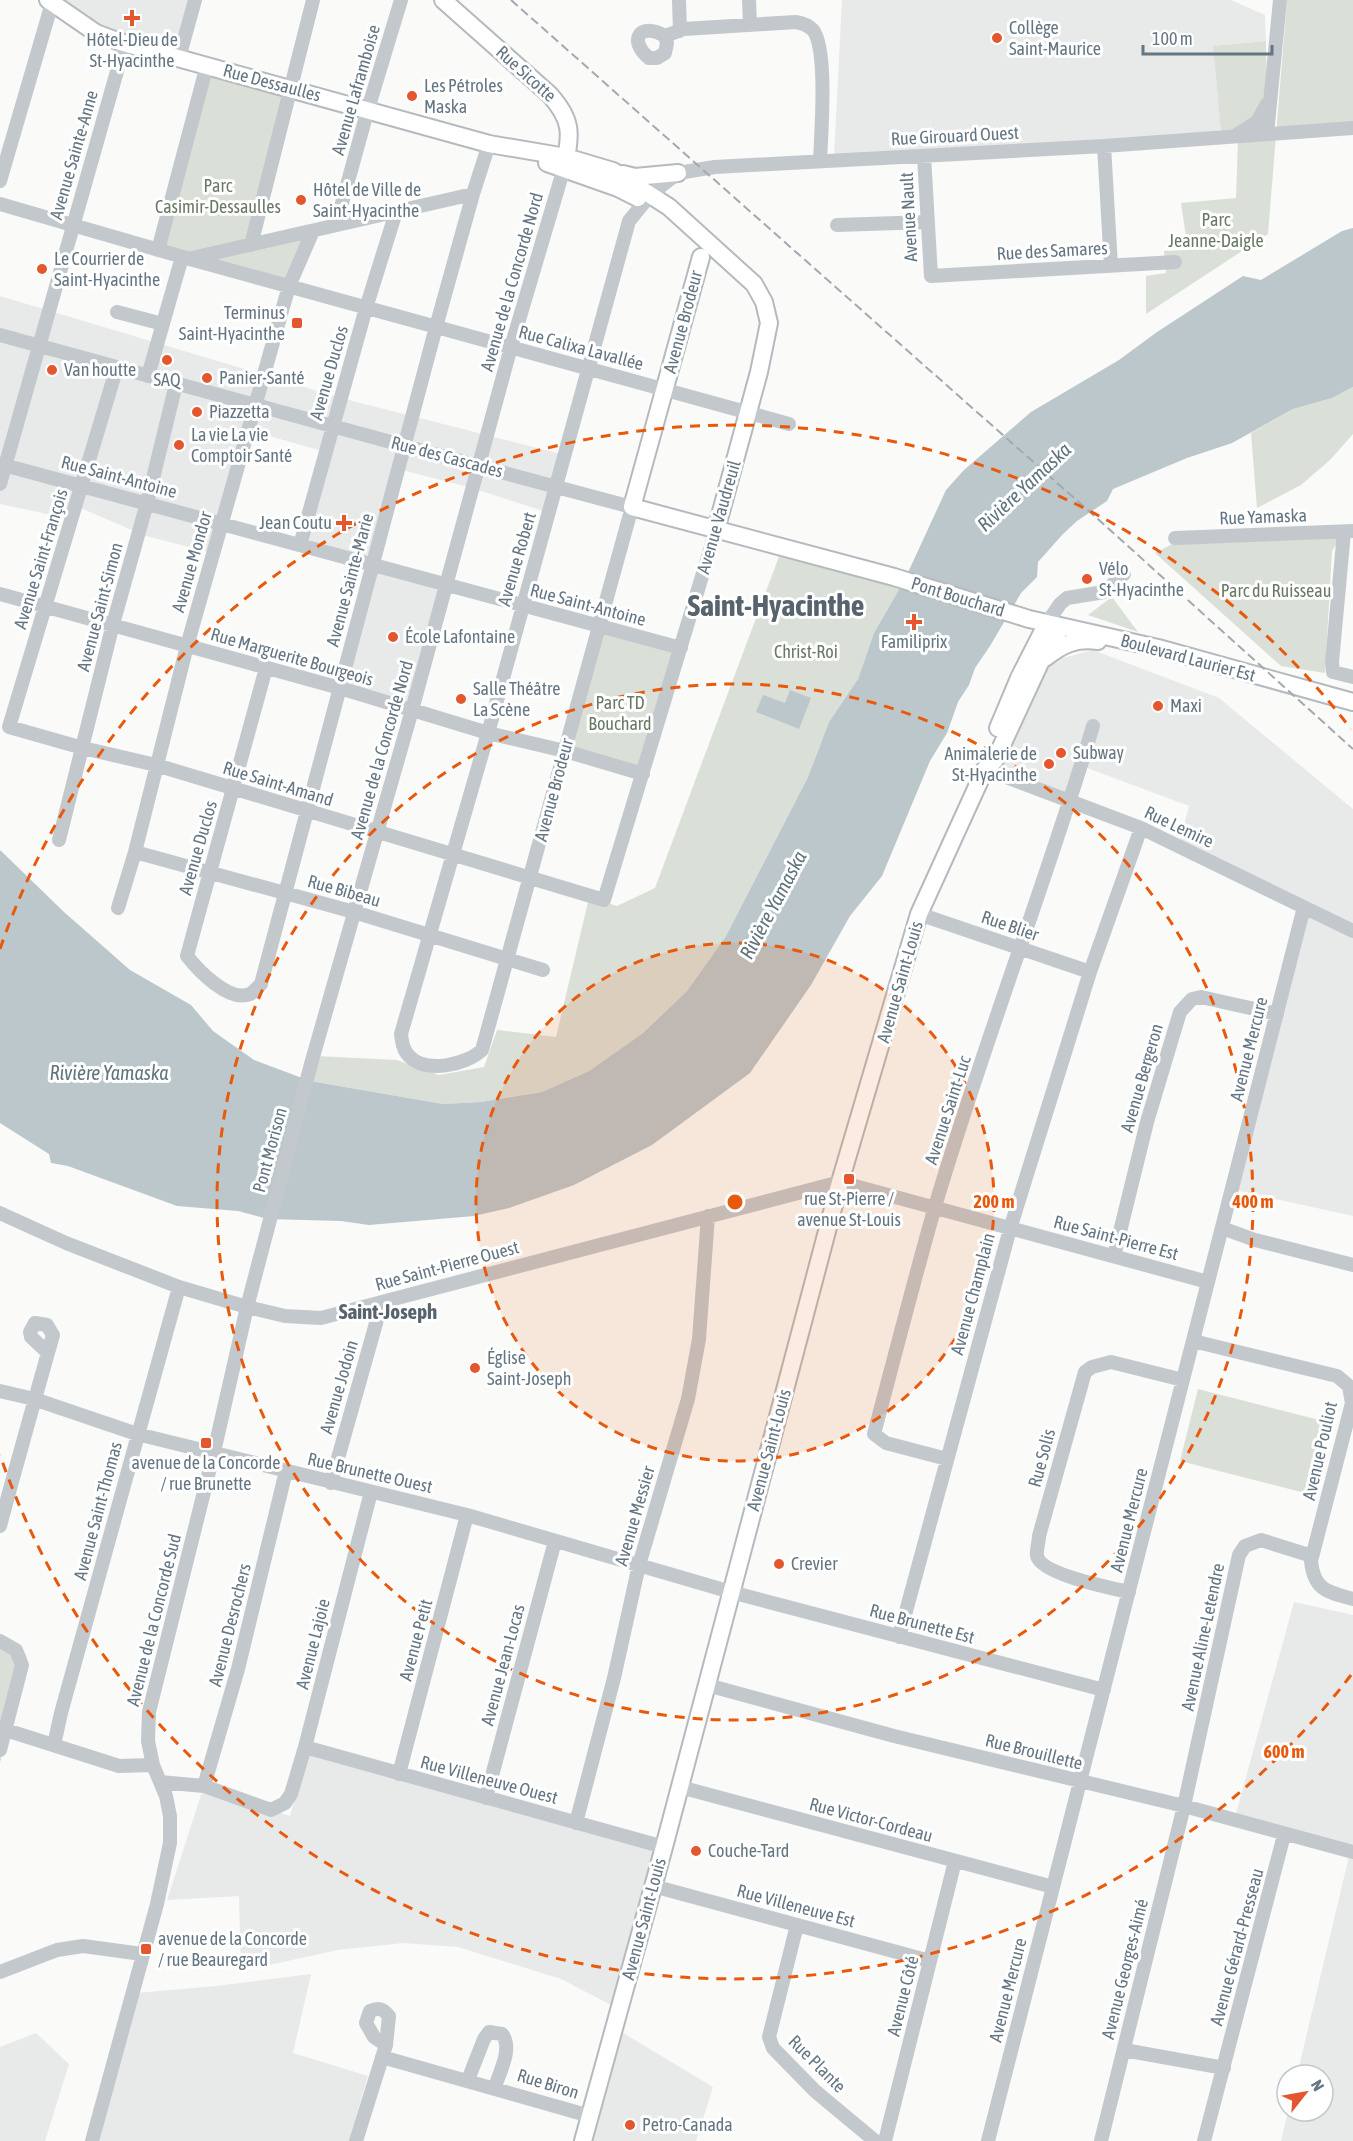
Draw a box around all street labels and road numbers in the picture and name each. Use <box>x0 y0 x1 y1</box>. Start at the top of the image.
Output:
street label: Avenue Laframboise <box>327 22 384 157</box>
street label: Rue Sicotte <box>492 41 561 106</box>
street label: Rue Dessaulles <box>221 59 323 106</box>
street label: Avenue Sainte-Anne <box>45 88 102 222</box>
street label: Rue Girouard Ouest <box>890 122 1019 149</box>
street label: Avenue Nault <box>896 172 921 262</box>
street label: Avenue de la Concorde Nord <box>476 190 547 374</box>
street label: Rue des Samares <box>996 237 1108 264</box>
street label: Avenue Brodeur <box>659 268 706 375</box>
street label: Rue Calixa Lavallée <box>516 321 646 374</box>
street label: Avenue Duclos <box>305 323 352 422</box>
street label: Rue des Cascades <box>389 432 505 482</box>
street label: Rue Saint-Antoine <box>59 451 179 502</box>
street label: Avenue Vaudreuil <box>692 457 745 576</box>
street label: Avenue Saint-François <box>9 486 72 631</box>
street label: Rue Yamaska <box>1219 504 1307 529</box>
street label: Avenue Mondor <box>167 508 216 615</box>
street label: Avenue Robert <box>493 509 540 608</box>
street label: Avenue Sainte-Marie <box>322 511 377 649</box>
street label: Avenue Saint-Simon <box>72 540 127 674</box>
street label: Pont Bouchard <box>909 572 1007 621</box>
street label: Rue Saint-Antoine <box>528 579 648 630</box>
street label: Rue Marguerite Bourgeois <box>208 623 376 690</box>
street label: Boulevard Laurier Est <box>1118 629 1258 686</box>
street label: Avenue de la Concorde Nord <box>346 658 417 842</box>
street label: Avenue Brodeur <box>530 736 577 843</box>
street label: Rue Saint-Amand <box>220 757 336 810</box>
street label: Avenue Duclos <box>174 798 221 897</box>
street label: Rue Lemire <box>1141 801 1217 852</box>
street label: Rue Bibeau <box>305 870 383 911</box>
street label: Rue Blier <box>979 906 1042 945</box>
street label: Avenue Saint-Louis <box>872 919 927 1045</box>
street label: Avenue Mercure <box>1225 995 1272 1103</box>
street label: Avenue Bergeron <box>1116 1021 1167 1135</box>
street label: Avenue Saint-Luc <box>920 1052 975 1167</box>
street label: Pont Morison <box>248 1105 291 1195</box>
street label: Rue Saint-Pierre Est <box>1052 1211 1181 1264</box>
street label: Avenue Champlain <box>946 1231 999 1357</box>
street label: Rue Saint-Pierre Ouest <box>373 1236 521 1295</box>
street label: Avenue Jodoin <box>315 1338 362 1436</box>
street label: Avenue Saint-Louis <box>742 1387 795 1513</box>
street label: Avenue Pouliot <box>1298 1399 1341 1502</box>
street label: Rue Solis <box>1024 1426 1059 1489</box>
street label: Avenue Saint-Thomas <box>69 1439 126 1582</box>
street label: Rue Brunette Ouest <box>306 1448 435 1497</box>
street label: Avenue Messier <box>610 1463 659 1568</box>
street label: Avenue Mercure <box>1105 1466 1152 1574</box>
street label: Avenue de la Concorde Sud <box>122 1532 185 1708</box>
street label: Avenue Desrochers <box>204 1561 255 1689</box>
street label: Avenue Aline-Letendre <box>1177 1561 1228 1713</box>
street label: Avenue Lajoie <box>291 1596 334 1691</box>
street label: Avenue Petit <box>395 1597 436 1683</box>
street label: Rue Brunette Est <box>867 1599 977 1648</box>
street label: Avenue Jean-Locas <box>476 1602 529 1728</box>
street label: Rue Brouillette <box>983 1729 1085 1774</box>
street label: Rue Villeneuve Ouest <box>418 1751 560 1808</box>
street label: Rue Victor-Cordeau <box>807 1793 935 1846</box>
street label: Avenue Saint-Louis <box>617 1856 670 1982</box>
street label: Avenue Gérard-Presseau <box>1205 1866 1268 2028</box>
street label: Rue Villeneuve Est <box>735 1880 858 1931</box>
street label: Avenue Georges-Aimé <box>1097 1897 1152 2041</box>
street label: Avenue Mercure <box>984 1936 1031 2044</box>
street label: Avenue Côté <box>882 1954 923 2038</box>
street label: Rue Plante <box>784 2031 850 2097</box>
street label: Rue Biron <box>515 2064 582 2103</box>

